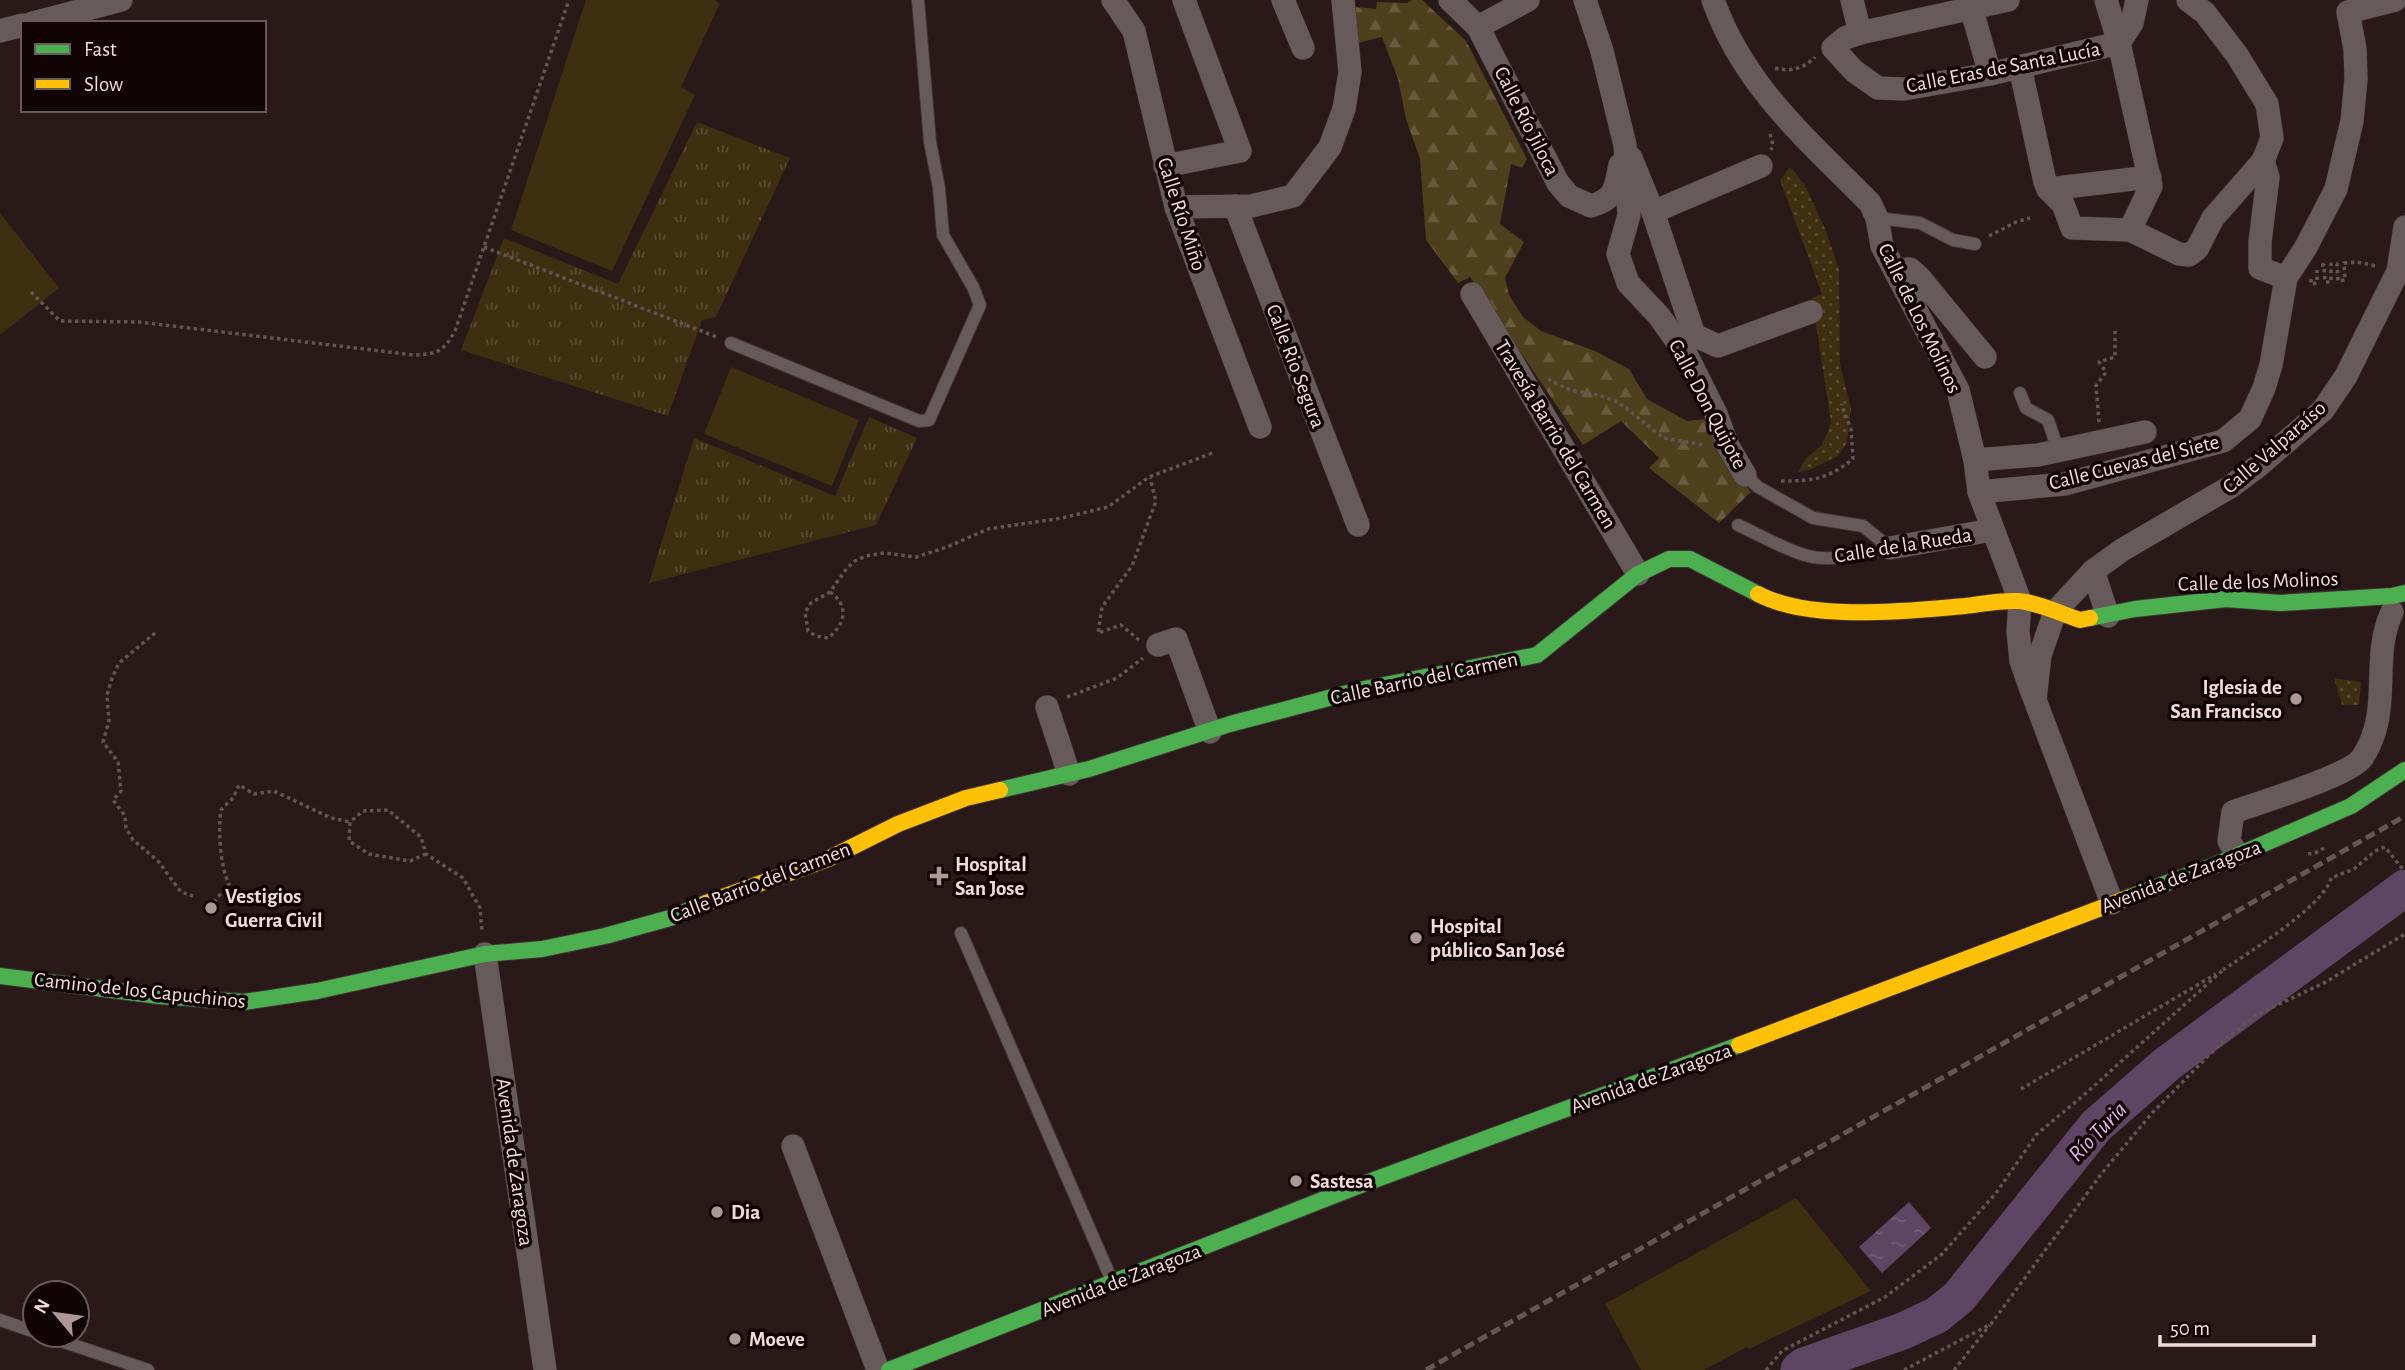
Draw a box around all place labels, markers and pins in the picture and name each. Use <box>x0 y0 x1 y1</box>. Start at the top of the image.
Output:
place label: Iglesia de San Francisco <box>2170 677 2282 722</box>
marker: Iglesia de San Francisco <box>2288 691 2304 707</box>
place label: Hospital San Jose <box>955 854 1027 899</box>
marker: Hospital San Jose <box>929 866 949 886</box>
place label: Vestigios Guerra Civil <box>225 886 322 931</box>
marker: Vestigios Guerra Civil <box>203 900 219 916</box>
place label: Hospital público San José <box>1430 916 1565 961</box>
marker: Hospital público San José <box>1408 930 1424 946</box>
place label: Sastesa <box>1310 1171 1373 1192</box>
marker: Sastesa <box>1288 1173 1304 1189</box>
place label: Dia <box>731 1202 760 1223</box>
marker: Dia <box>709 1204 725 1220</box>
place label: Moeve <box>749 1329 805 1350</box>
marker: Moeve <box>727 1331 743 1347</box>

